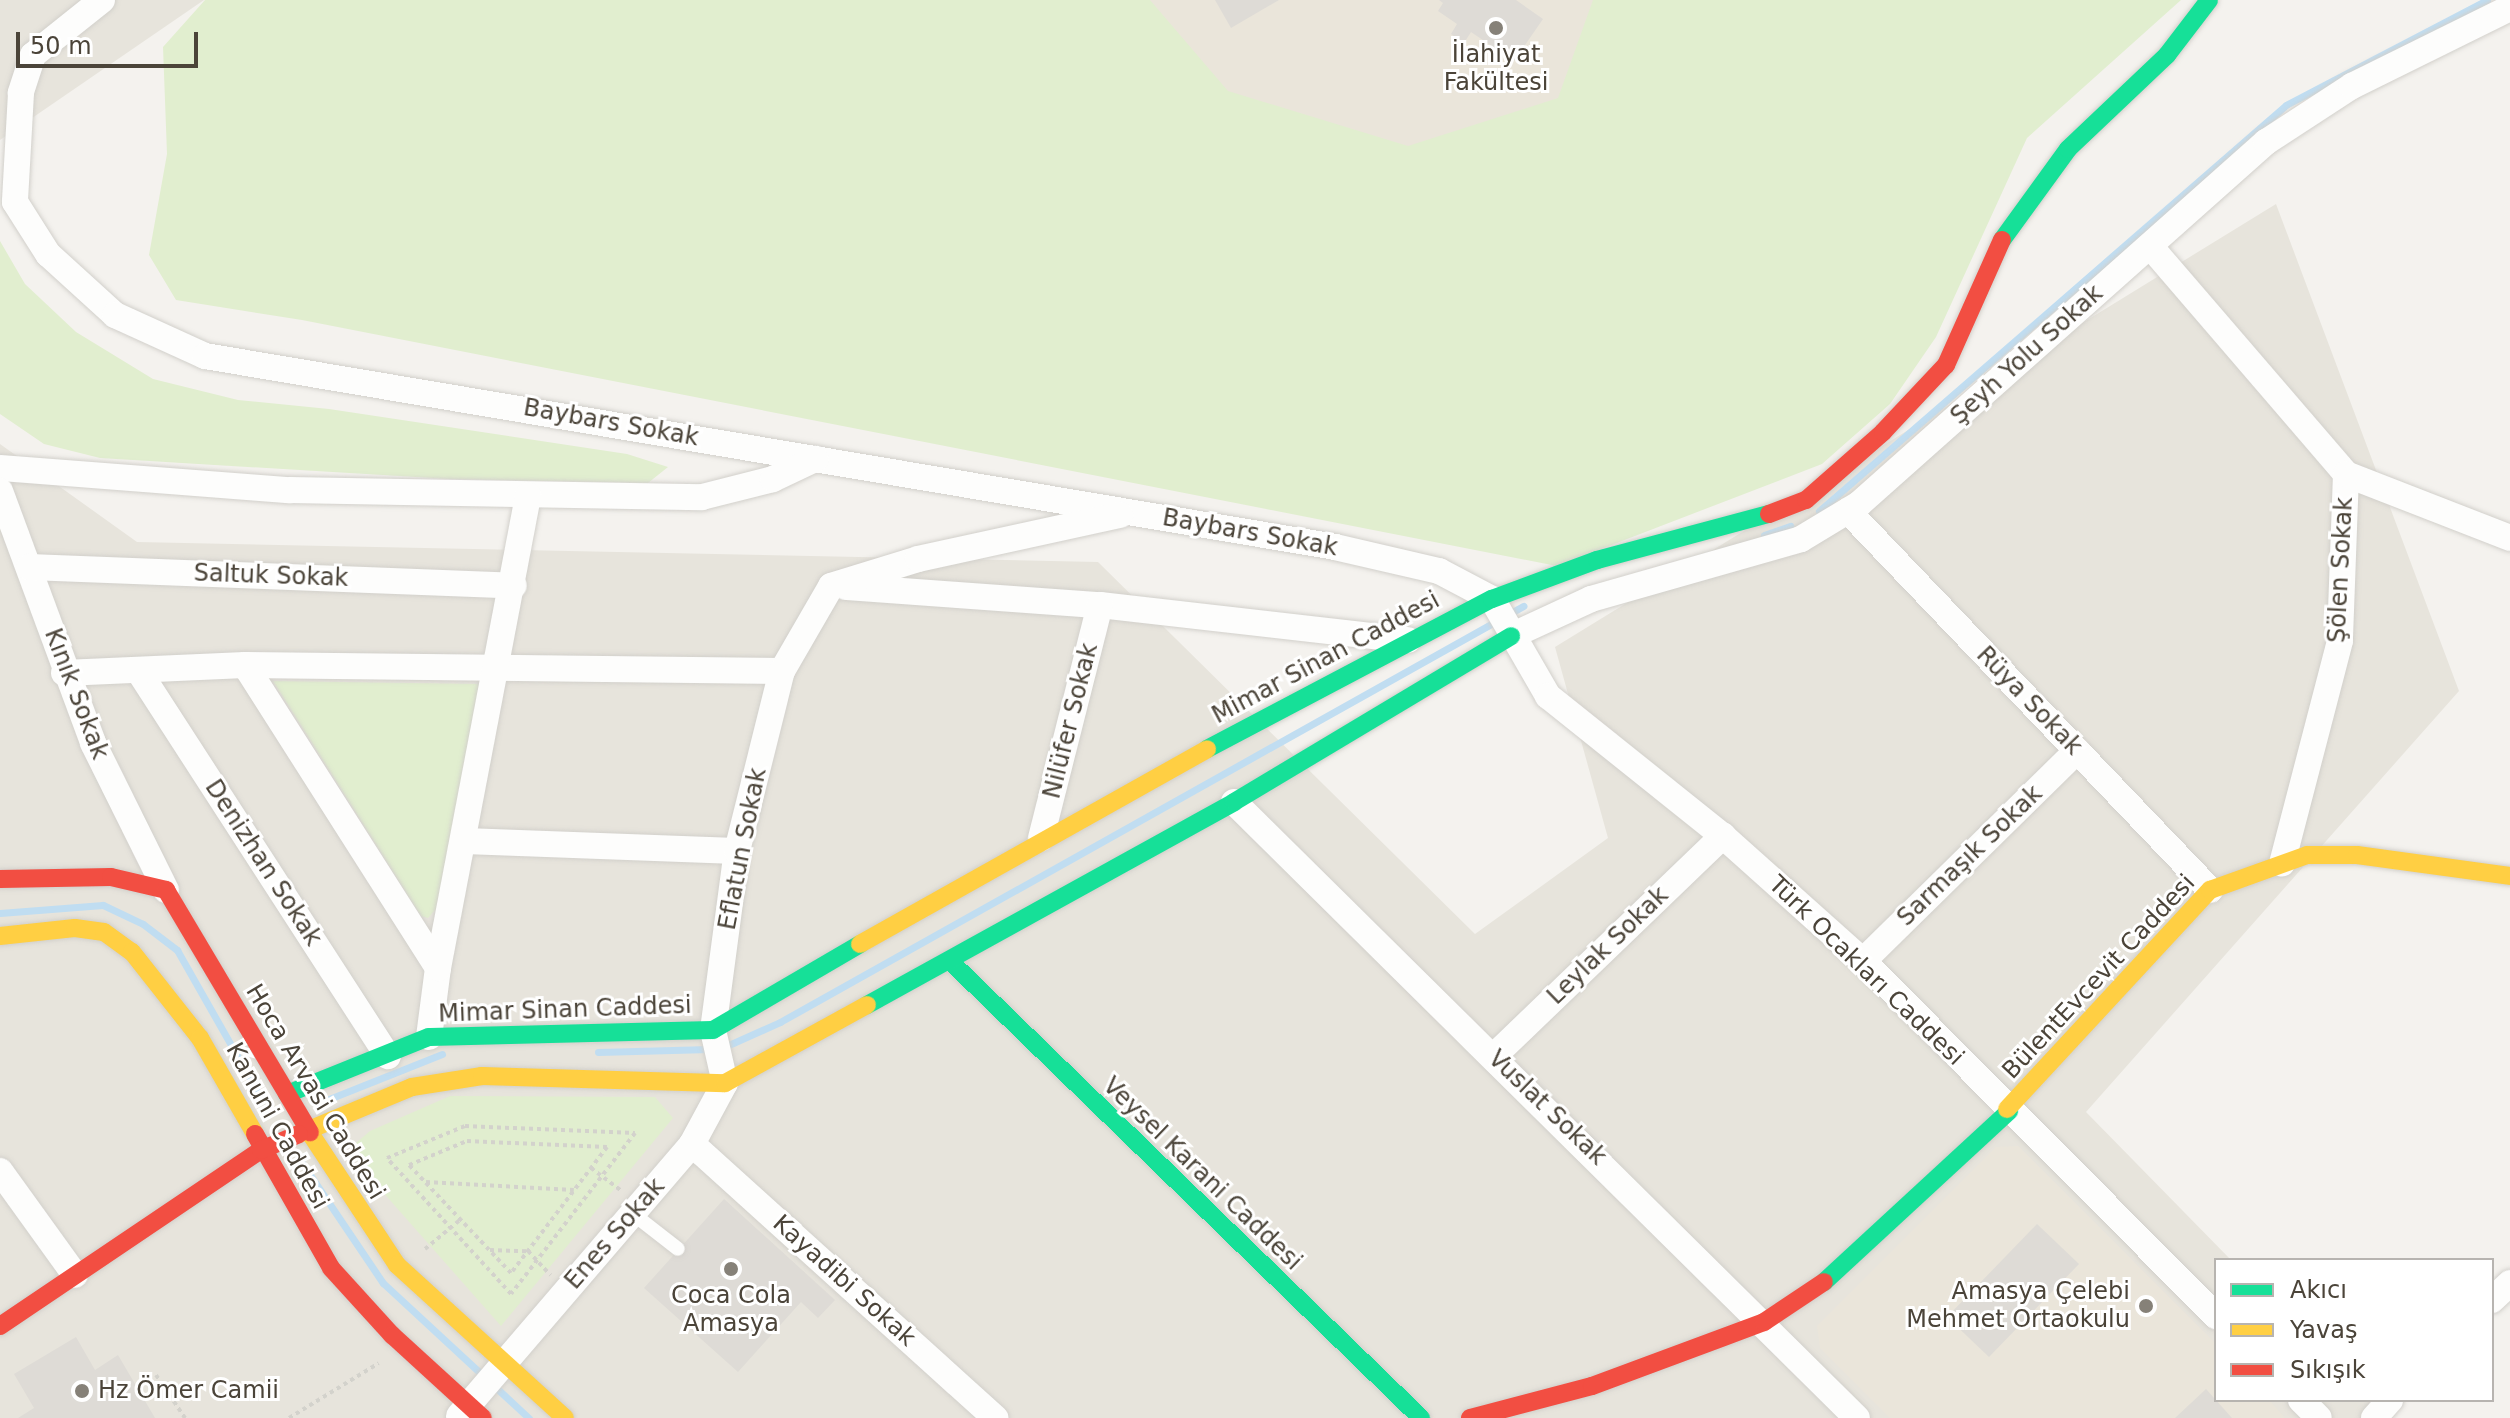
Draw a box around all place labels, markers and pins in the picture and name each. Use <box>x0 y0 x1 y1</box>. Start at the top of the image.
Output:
marker: İlahiyat Fakültesi <box>1487 19 1505 37</box>
place label: İlahiyat Fakültesi <box>1444 41 1548 97</box>
marker: Coca Cola Amasya <box>722 1260 740 1278</box>
place label: Amasya Çelebi Mehmet Ortaokulu <box>1906 1278 2130 1334</box>
place label: Coca Cola Amasya <box>671 1282 791 1338</box>
marker: Amasya Çelebi Mehmet Ortaokulu <box>2137 1297 2155 1315</box>
place label: Hz Ömer Camii <box>98 1377 279 1405</box>
marker: Hz Ömer Camii <box>73 1382 91 1400</box>

